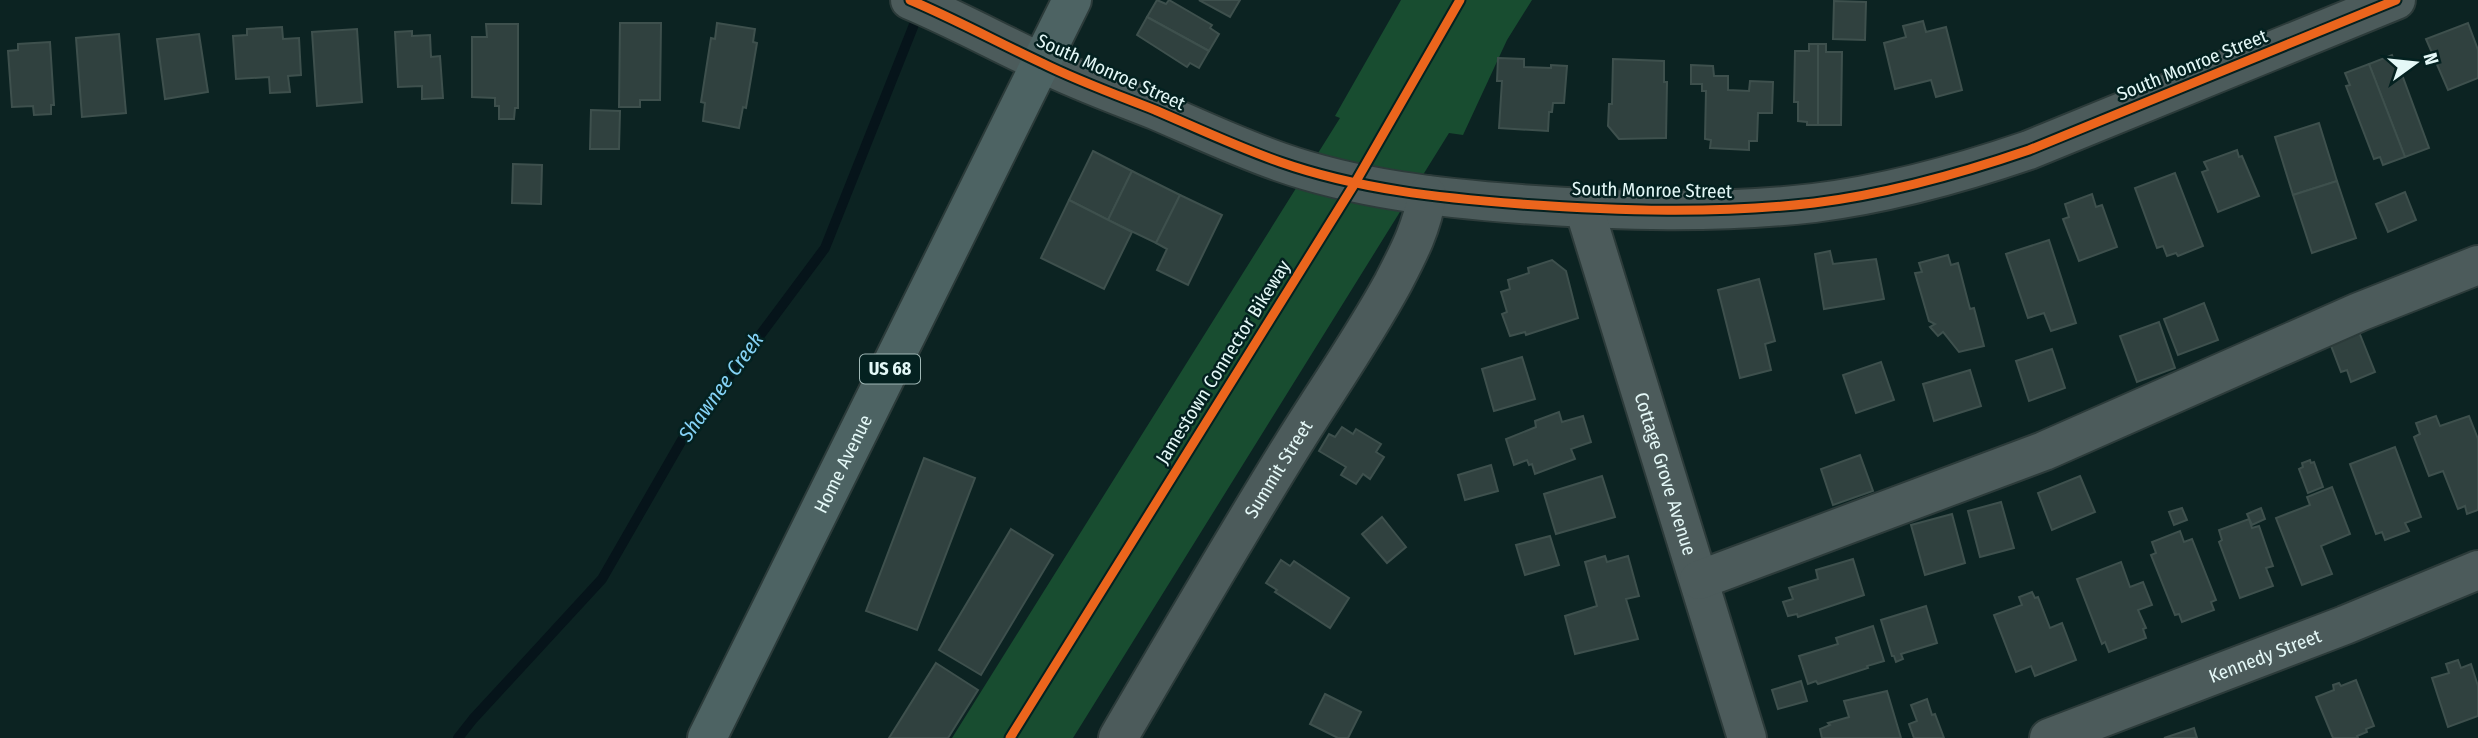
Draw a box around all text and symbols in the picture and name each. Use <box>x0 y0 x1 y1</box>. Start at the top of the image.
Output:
street label: South Monroe Street <box>2113 24 2271 106</box>
north arrow <box>2380 28 2450 98</box>
street label: South Monroe Street <box>1033 29 1190 115</box>
text: N <box>2418 50 2444 67</box>
street label: South Monroe Street <box>1572 177 1733 203</box>
street label: Jamestown Connector Bikeway <box>1151 255 1296 468</box>
water label: Shawnee Creek <box>672 327 769 447</box>
road number: US 68 <box>860 354 920 384</box>
street label: Cottage Grove Avenue <box>1630 389 1702 558</box>
street label: Home Avenue <box>809 411 877 517</box>
street label: Summit Street <box>1239 415 1317 522</box>
street label: Kennedy Street <box>2205 623 2325 687</box>

